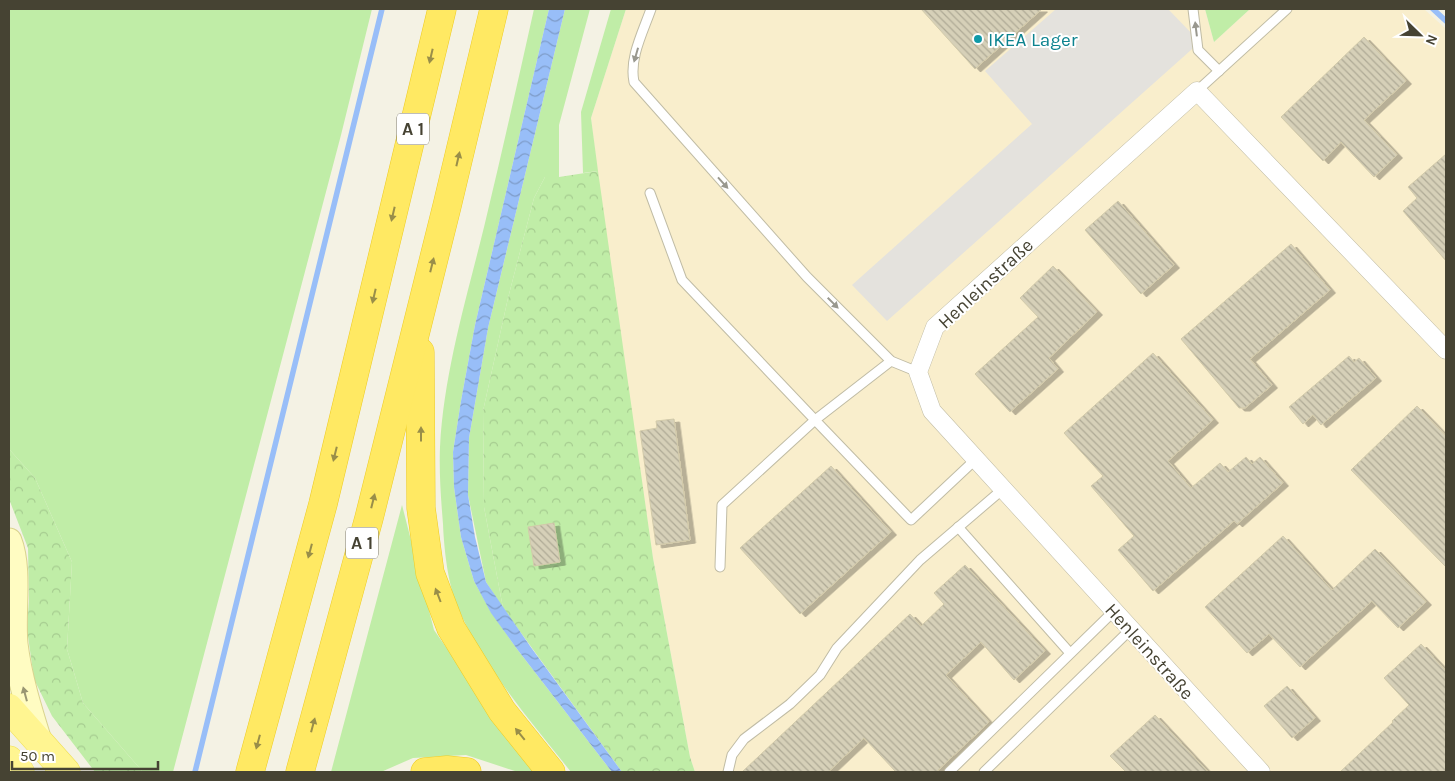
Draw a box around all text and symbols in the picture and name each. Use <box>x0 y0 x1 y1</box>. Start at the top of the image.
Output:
north arrow <box>1395 10 1445 60</box>
one-way arrow <box>1192 21 1200 37</box>
place label: IKEA Lager <box>988 29 1078 51</box>
text: N <box>1422 32 1441 48</box>
marker: IKEA Lager <box>972 33 984 45</box>
one-way arrow <box>631 48 639 63</box>
one-way arrow <box>427 49 435 64</box>
road number: A 1 <box>397 114 429 144</box>
one-way arrow <box>454 151 462 166</box>
one-way arrow <box>717 176 729 188</box>
one-way arrow <box>389 207 397 222</box>
street label: Henleinstraße <box>934 234 1038 333</box>
one-way arrow <box>428 258 436 273</box>
one-way arrow <box>370 288 378 303</box>
one-way arrow <box>826 297 838 309</box>
one-way arrow <box>417 426 425 442</box>
one-way arrow <box>331 446 339 461</box>
one-way arrow <box>369 493 377 508</box>
road number: A 1 <box>346 528 378 558</box>
one-way arrow <box>305 544 313 559</box>
one-way arrow <box>434 587 441 602</box>
street label: Henleinstraße <box>1100 599 1198 704</box>
one-way arrow <box>21 686 29 701</box>
one-way arrow <box>309 718 317 733</box>
one-way arrow <box>515 728 526 741</box>
one-way arrow <box>254 734 262 749</box>
scale bar <box>12 738 159 770</box>
text: 50 m <box>20 747 55 765</box>

